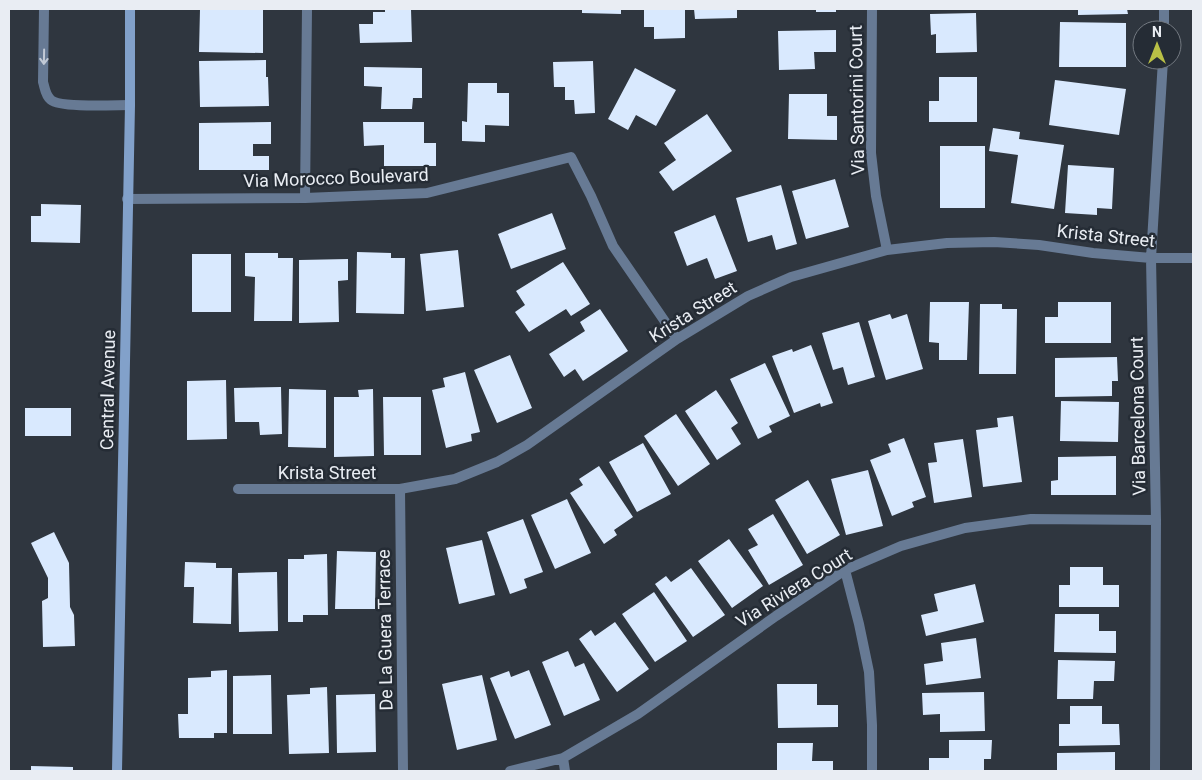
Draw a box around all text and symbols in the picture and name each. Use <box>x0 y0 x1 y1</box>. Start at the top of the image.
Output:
north arrow <box>1132 20 1182 70</box>
text: N <box>1152 24 1162 40</box>
street label: Via Santorini Court <box>845 25 868 175</box>
one-way arrow <box>39 49 48 65</box>
street label: Via Morocco Boulevard <box>243 164 429 191</box>
street label: Krista Street <box>1056 220 1156 251</box>
street label: Krista Street <box>645 276 740 347</box>
street label: Central Avenue <box>96 330 119 450</box>
street label: Via Barcelona Court <box>1126 336 1149 496</box>
street label: Krista Street <box>278 462 376 483</box>
street label: Via Riviera Court <box>732 543 856 632</box>
street label: De La Guera Terrace <box>373 549 396 711</box>

